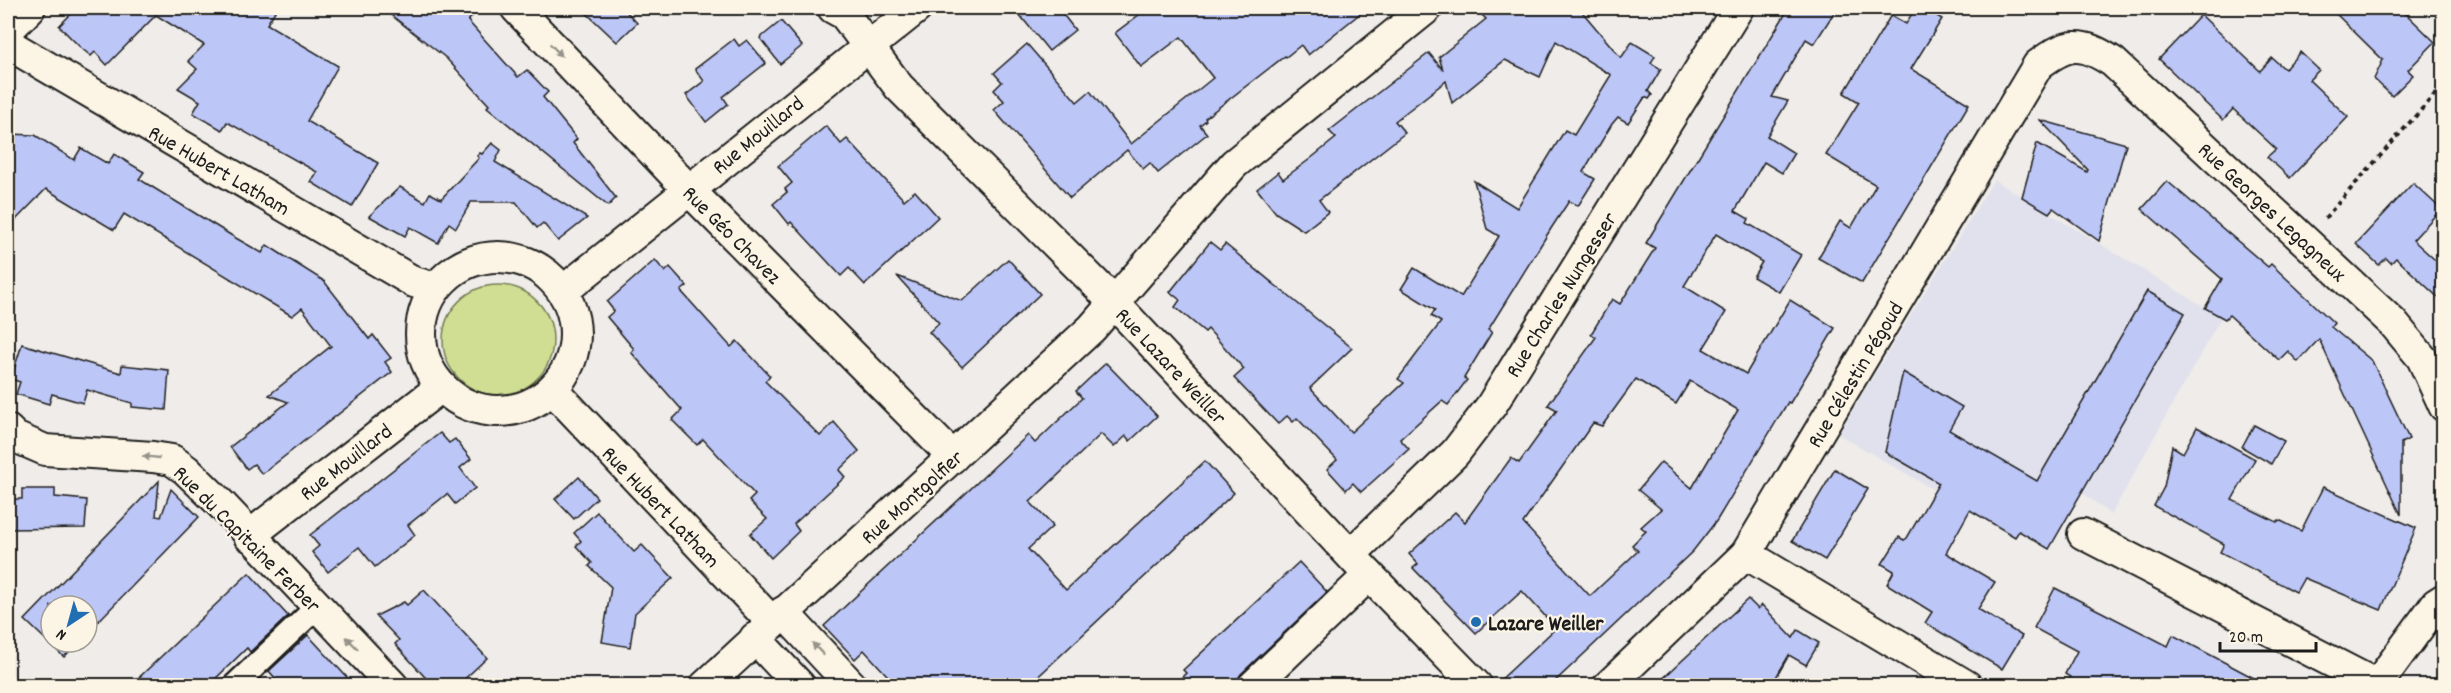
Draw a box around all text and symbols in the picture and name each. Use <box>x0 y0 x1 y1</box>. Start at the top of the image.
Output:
one-way arrow <box>549 42 563 57</box>
street label: Rue Mouillard <box>707 90 812 183</box>
street label: Rue Hubert Latham <box>142 119 295 225</box>
street label: Rue Georges Legagneux <box>2189 136 2352 291</box>
street label: Rue Géo Chavez <box>674 180 787 293</box>
street label: Rue Charles Nungesser <box>1500 206 1627 385</box>
street label: Rue Célestin Pégoud <box>1801 297 1913 455</box>
street label: Rue Lazare Weiller <box>1107 302 1233 434</box>
street label: Rue Mouillard <box>294 418 400 510</box>
street label: Rue Hubert Latham <box>593 440 726 576</box>
street label: Rue Montgolfier <box>855 444 972 553</box>
one-way arrow <box>141 452 160 462</box>
street label: Rue du Capitaine Ferber <box>165 460 327 622</box>
north arrow <box>39 594 99 654</box>
place label: Lazare Weiller <box>1488 610 1604 641</box>
marker: Lazare Weiller <box>1469 615 1483 629</box>
scale bar <box>2220 615 2316 653</box>
text: N <box>52 622 72 646</box>
text: 20 m <box>2229 626 2263 651</box>
one-way arrow <box>346 637 360 651</box>
one-way arrow <box>811 642 825 656</box>

